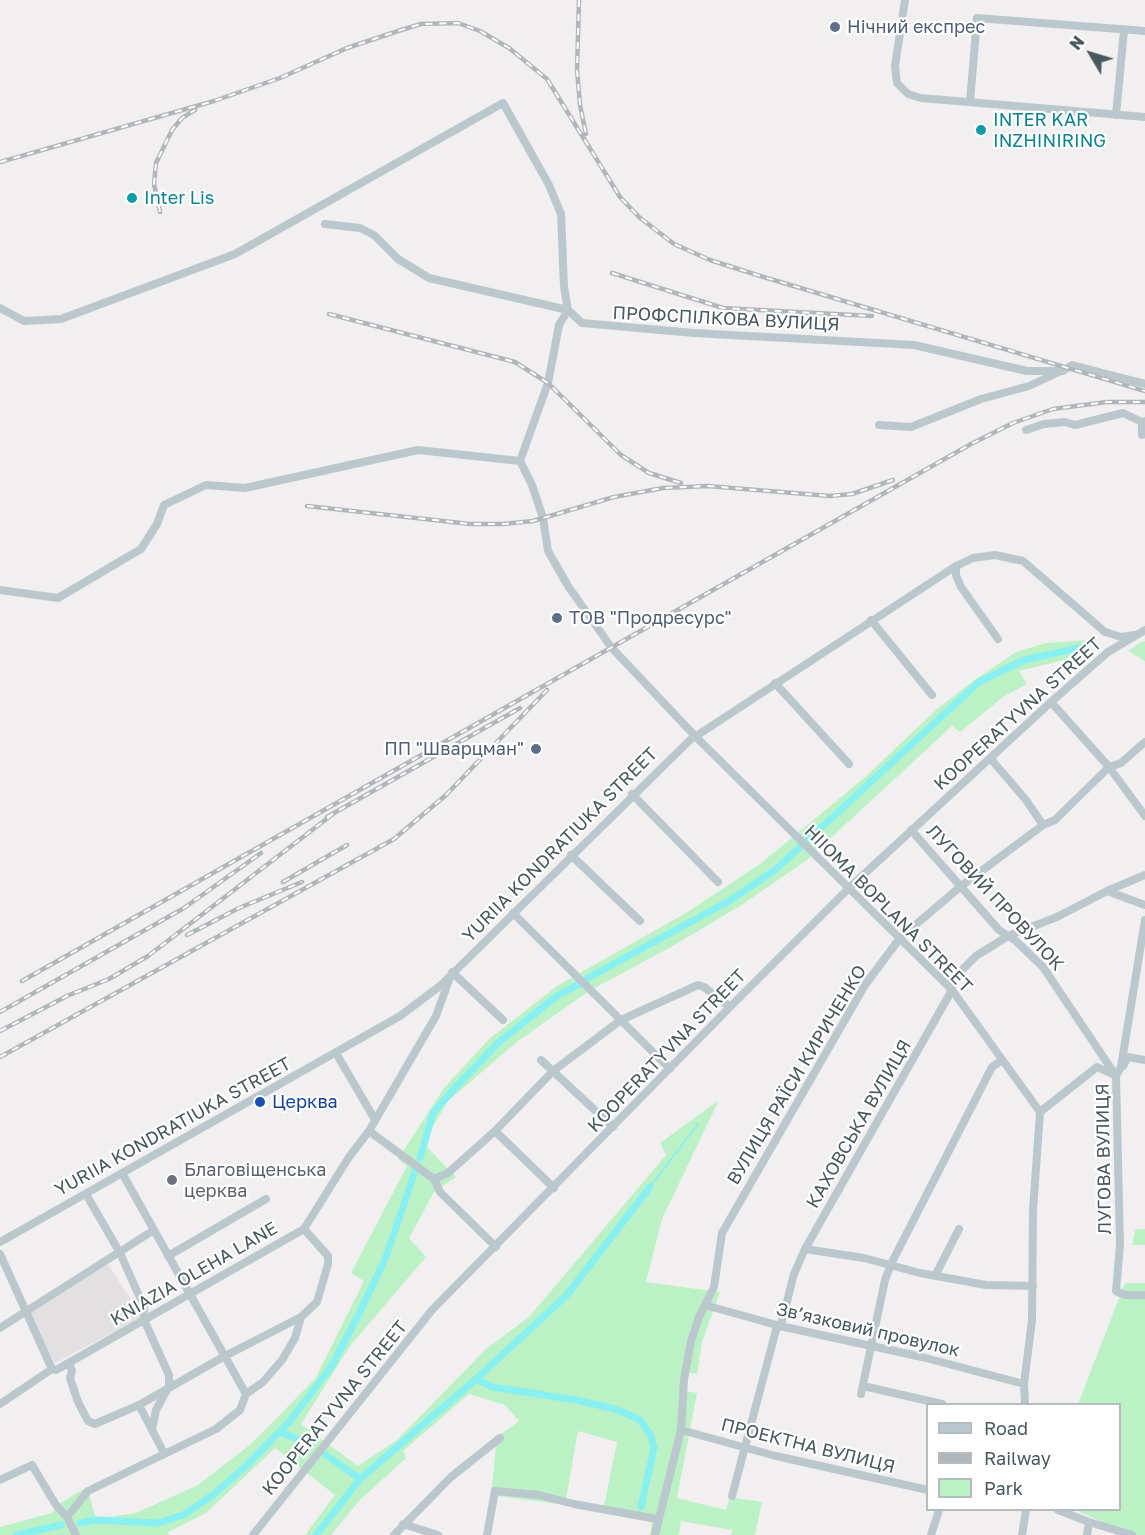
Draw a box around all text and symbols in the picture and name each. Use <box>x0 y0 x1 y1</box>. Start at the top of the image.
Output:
place label: Нічний експрес <box>847 16 985 38</box>
marker: Нічний експрес <box>828 20 842 34</box>
north arrow <box>1061 24 1121 84</box>
text: N <box>1065 32 1088 54</box>
place label: INTER KAR INZHINIRING <box>993 109 1106 152</box>
marker: INTER KAR INZHINIRING <box>974 123 988 137</box>
place label: Inter Lis <box>144 187 214 209</box>
marker: Inter Lis <box>125 191 139 205</box>
street label: ПРОФСПІЛКОВА ВУЛИЦЯ <box>612 302 840 336</box>
place label: ТОВ "Продресурс" <box>569 607 732 629</box>
marker: ТОВ "Продресурс" <box>550 611 564 625</box>
street label: KOOPERATYVNA STREET <box>930 633 1106 795</box>
place label: ПП "Шварцман" <box>384 738 524 760</box>
marker: ПП "Шварцман" <box>529 742 543 756</box>
street label: YURIIA KONDRATIUKA STREET <box>458 743 662 947</box>
street label: HIIOMA BOPLANA STREET <box>800 821 976 997</box>
street label: ЛУГОВИЙ ПРОВУЛОК <box>922 821 1068 975</box>
street label: ВУЛИЦЯ РАЇСИ КИРИЧЕНКО <box>723 961 871 1189</box>
street label: KOOPERATYVNA STREET <box>583 965 751 1137</box>
street label: КАХОВСЬКА ВУЛИЦЯ <box>802 1036 916 1212</box>
street label: YURIIA KONDRATIUKA STREET <box>51 1053 295 1201</box>
street label: ЛУГОВА ВУЛИЦЯ <box>1092 1083 1116 1235</box>
place label: Церква <box>272 1091 338 1113</box>
marker: Церква <box>253 1095 267 1109</box>
place label: Благовіщенська церква <box>184 1159 327 1202</box>
marker: Благовіщенська церква <box>165 1173 179 1187</box>
street label: KNIAZIA OLEHA LANE <box>107 1217 281 1331</box>
street label: Звʼязковий провулок <box>774 1298 962 1362</box>
street label: KOOPERATYVNA STREET <box>258 1316 412 1500</box>
legend <box>926 1403 1121 1511</box>
street label: ПРОЕКТНА ВУЛИЦЯ <box>719 1414 897 1478</box>
text: Road <box>984 1417 1028 1439</box>
text: Railway <box>984 1447 1051 1469</box>
text: Park <box>984 1477 1023 1499</box>

